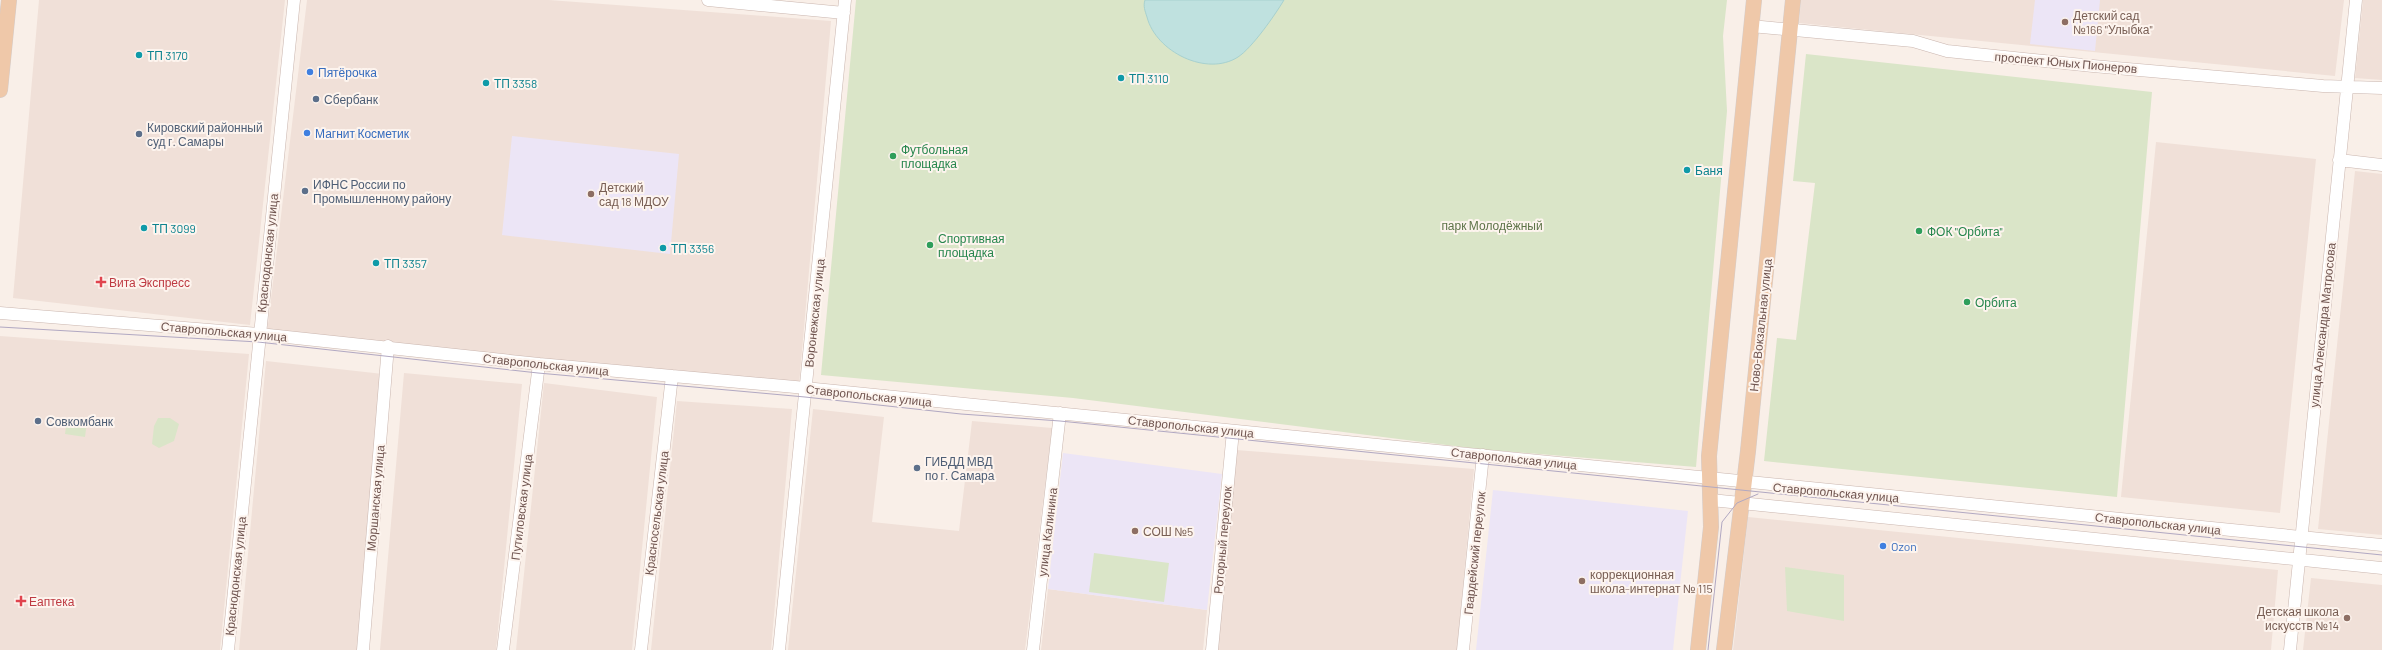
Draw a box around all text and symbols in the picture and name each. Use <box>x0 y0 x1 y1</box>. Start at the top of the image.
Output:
place label: Детский сад №166 "Улыбка" <box>2073 8 2153 36</box>
marker: Детский сад №166 "Улыбка" <box>2060 17 2070 27</box>
place label: ТП 3170 <box>147 48 188 62</box>
street label: проспект Юных Пионеров <box>1994 49 2138 76</box>
marker: ТП 3170 <box>134 50 144 60</box>
place label: Пятёрочка <box>318 65 377 80</box>
marker: Пятёрочка <box>305 67 315 77</box>
place label: ТП 3110 <box>1129 71 1169 85</box>
marker: ТП 3110 <box>1116 73 1126 83</box>
place label: ТП 3358 <box>494 76 537 90</box>
marker: ТП 3358 <box>481 78 491 88</box>
place label: Сбербанк <box>324 92 379 107</box>
marker: Сбербанк <box>311 94 321 104</box>
place label: Кировский районный суд г. Самары <box>147 120 263 149</box>
place label: Магнит Косметик <box>315 126 410 140</box>
marker: Магнит Косметик <box>302 128 312 138</box>
marker: Кировский районный суд г. Самары <box>134 129 144 139</box>
place label: Футбольная площадка <box>901 142 968 171</box>
marker: Футбольная площадка <box>888 151 898 161</box>
place label: Баня <box>1695 163 1723 177</box>
marker: Баня <box>1682 165 1692 175</box>
place label: ИФНС России по Промышленному району <box>313 177 451 206</box>
place label: Детский сад 18 МДОУ <box>599 180 669 209</box>
marker: ИФНС России по Промышленному району <box>300 186 310 196</box>
marker: Детский сад 18 МДОУ <box>586 189 596 199</box>
street label: Краснодонская улица <box>254 192 281 313</box>
park label: парк Молодёжный <box>1441 218 1543 233</box>
place label: ТП 3099 <box>152 221 196 235</box>
marker: ТП 3099 <box>139 223 149 233</box>
place label: ФОК "Орбита" <box>1927 224 2003 239</box>
marker: ФОК "Орбита" <box>1914 226 1924 236</box>
place label: Спортивная площадка <box>938 231 1005 260</box>
marker: Спортивная площадка <box>925 240 935 250</box>
place label: ТП 3356 <box>671 241 714 255</box>
street label: улица Александра Матросова <box>2306 242 2339 408</box>
marker: ТП 3356 <box>658 243 668 253</box>
place label: ТП 3357 <box>384 256 427 270</box>
street label: Ново-Вокзальная улица <box>1746 257 1775 392</box>
marker: ТП 3357 <box>371 258 381 268</box>
street label: Воронежская улица <box>801 258 828 368</box>
place label: Вита Экспресс <box>109 275 190 290</box>
marker: Вита Экспресс <box>96 277 106 287</box>
place label: Орбита <box>1975 295 2017 310</box>
marker: Орбита <box>1962 297 1972 307</box>
street label: Ставропольская улица <box>160 319 288 345</box>
street label: Ставропольская улица <box>482 350 610 379</box>
street label: Ставропольская улица <box>805 381 933 410</box>
street label: Ставропольская улица <box>1127 412 1255 441</box>
place label: Совкомбанк <box>46 414 114 428</box>
marker: Совкомбанк <box>33 416 43 426</box>
street label: Моршанская улица <box>363 444 388 552</box>
street label: Ставропольская улица <box>1450 444 1578 473</box>
street label: Красносельская улица <box>641 450 672 576</box>
street label: Путиловская улица <box>508 453 535 561</box>
place label: ГИБДД МВД по г. Самара <box>925 454 995 483</box>
marker: ГИБДД МВД по г. Самара <box>912 463 922 473</box>
street label: Ставропольская улица <box>1772 480 1900 506</box>
street label: Роторный переулок <box>1210 485 1235 595</box>
street label: улица Калинина <box>1035 486 1060 577</box>
street label: Гвардейский переулок <box>1461 490 1489 615</box>
street label: Ставропольская улица <box>2094 509 2222 538</box>
street label: Краснодонская улица <box>222 515 249 636</box>
place label: СОШ №5 <box>1143 524 1193 538</box>
marker: СОШ №5 <box>1130 526 1140 536</box>
place label: Ozon <box>1891 539 1917 553</box>
marker: Ozon <box>1878 541 1888 551</box>
place label: коррекционная школа-интернат № 115 <box>1590 567 1713 596</box>
marker: коррекционная школа-интернат № 115 <box>1577 576 1587 586</box>
place label: Еаптека <box>29 594 75 608</box>
marker: Еаптека <box>16 596 26 606</box>
place label: Детская школа искусств №14 <box>2257 604 2339 633</box>
marker: Детская школа искусств №14 <box>2342 613 2352 623</box>

